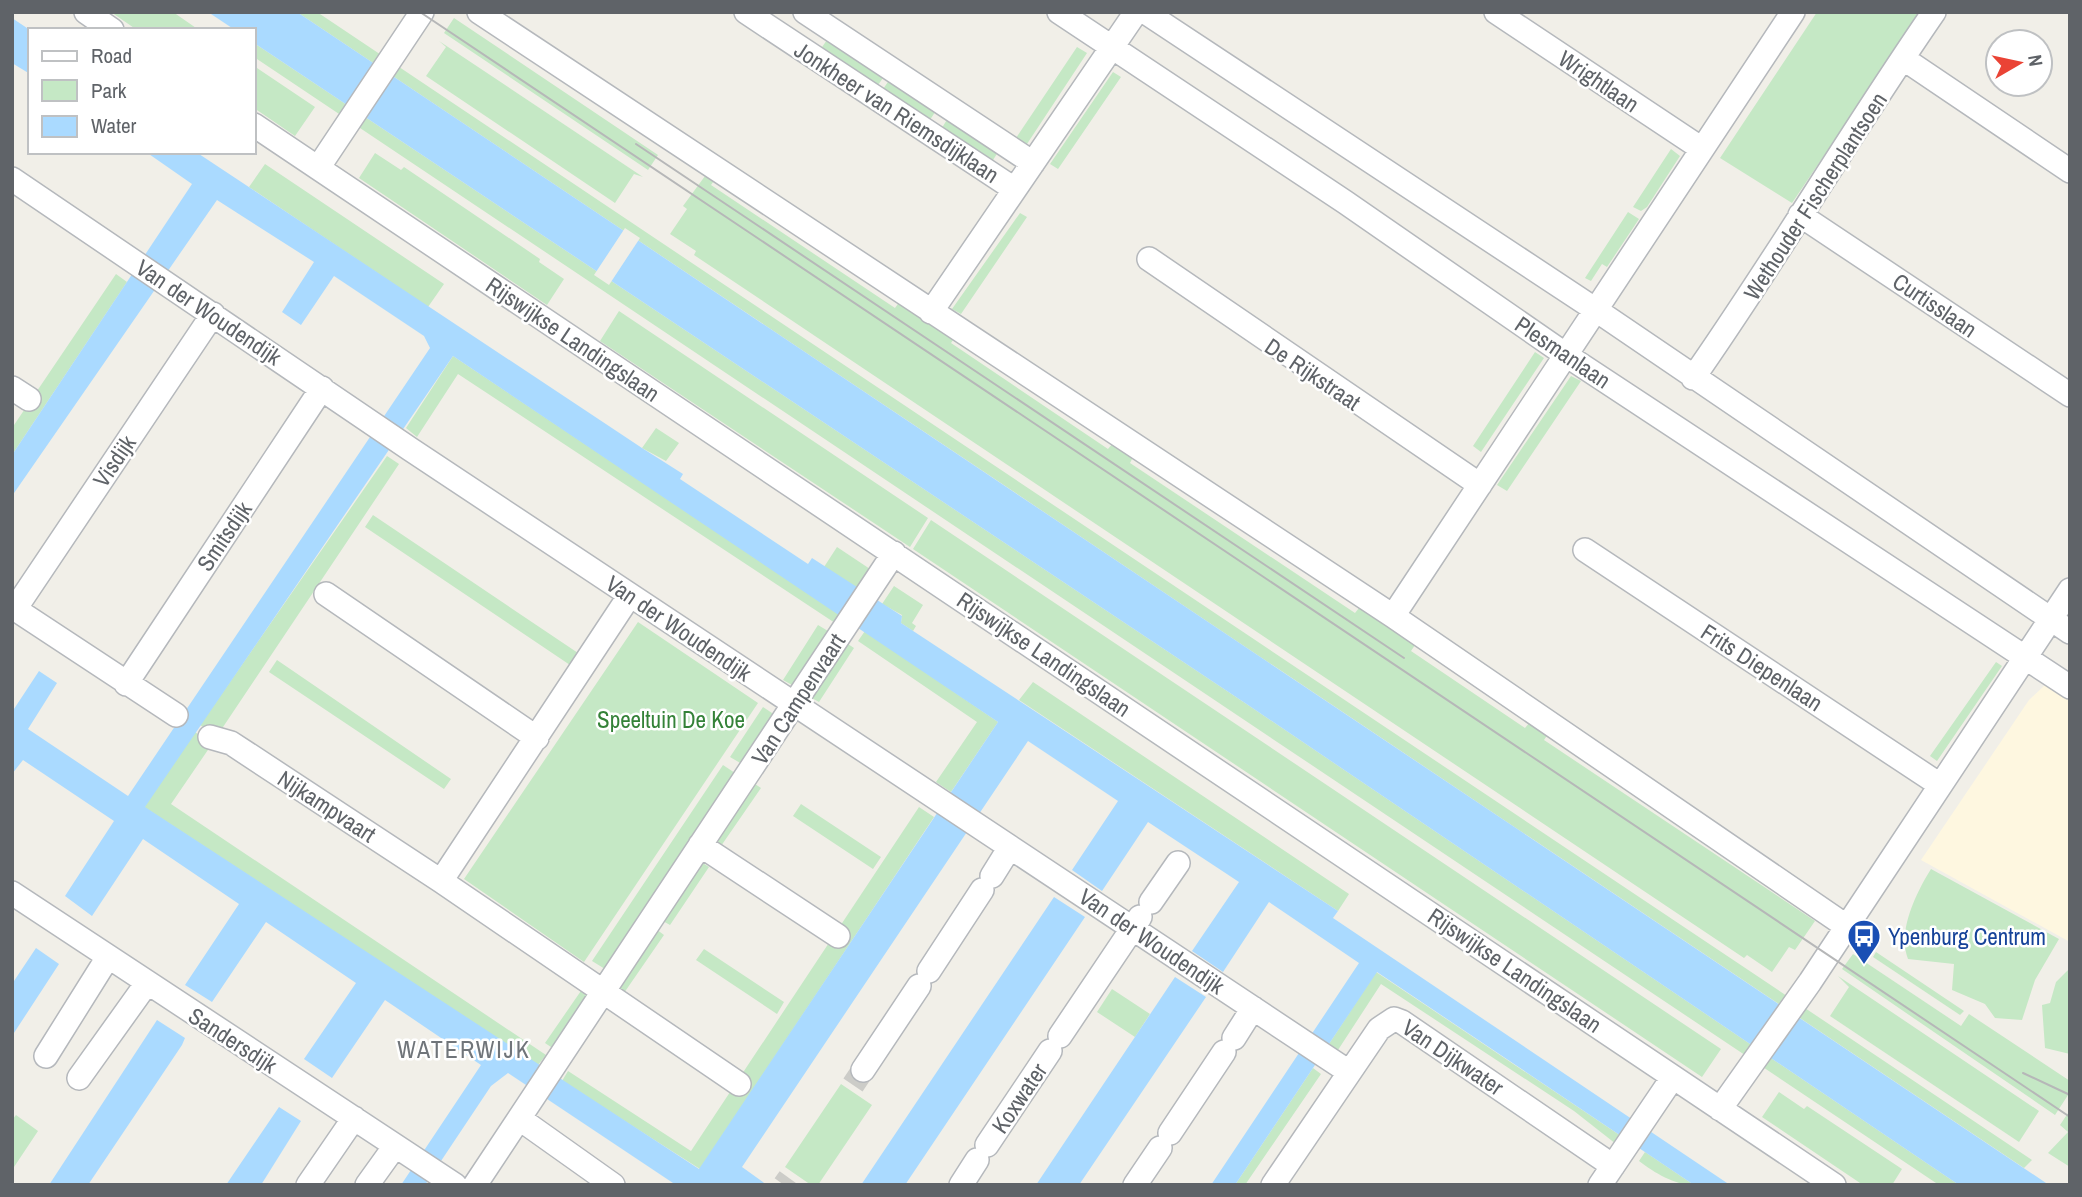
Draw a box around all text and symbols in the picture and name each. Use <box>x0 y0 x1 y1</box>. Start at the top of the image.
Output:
legend <box>28 28 256 154</box>
north arrow <box>1984 28 2054 98</box>
street label: Jonkheer van Riemsdijklaan <box>789 34 1005 190</box>
text: Road <box>91 41 132 70</box>
street label: Wrightlaan <box>1553 43 1645 119</box>
text: N <box>2022 53 2050 68</box>
text: Park <box>91 76 127 105</box>
street label: Wethouder Fischerplantsoen <box>1736 86 1894 306</box>
text: Water <box>91 111 137 140</box>
street label: Van der Woudendijk <box>130 252 288 372</box>
street label: Curtisslaan <box>1887 265 1983 345</box>
street label: Rijswijkse Landingslaan <box>480 269 666 409</box>
street label: Plesmanlaan <box>1509 309 1617 395</box>
street label: De Rijkstraat <box>1259 331 1367 417</box>
street label: Visdijk <box>85 429 143 493</box>
street label: Smitsdijk <box>189 495 259 577</box>
street label: Van der Woudendijk <box>600 568 758 688</box>
street label: Rijswijkse Landingslaan <box>951 584 1137 724</box>
street label: Frits Diepenlaan <box>1695 616 1829 718</box>
street label: Van Campenvaart <box>744 627 852 771</box>
park label: Speeltuin De Koe <box>597 704 745 735</box>
street label: Nijkampvaart <box>272 763 382 849</box>
street label: Van der Woudendijk <box>1073 881 1231 1001</box>
street label: Rijswijkse Landingslaan <box>1422 900 1608 1040</box>
bus stop icon: Ypenburg Centrum <box>1845 917 1883 966</box>
place label: Ypenburg Centrum <box>1888 921 2046 952</box>
street label: Sandersdijk <box>183 1000 284 1080</box>
street label: Van Dijkwater <box>1396 1012 1510 1103</box>
district label: WATERWIJK <box>397 1033 531 1065</box>
street label: Koxwater <box>984 1056 1054 1139</box>

